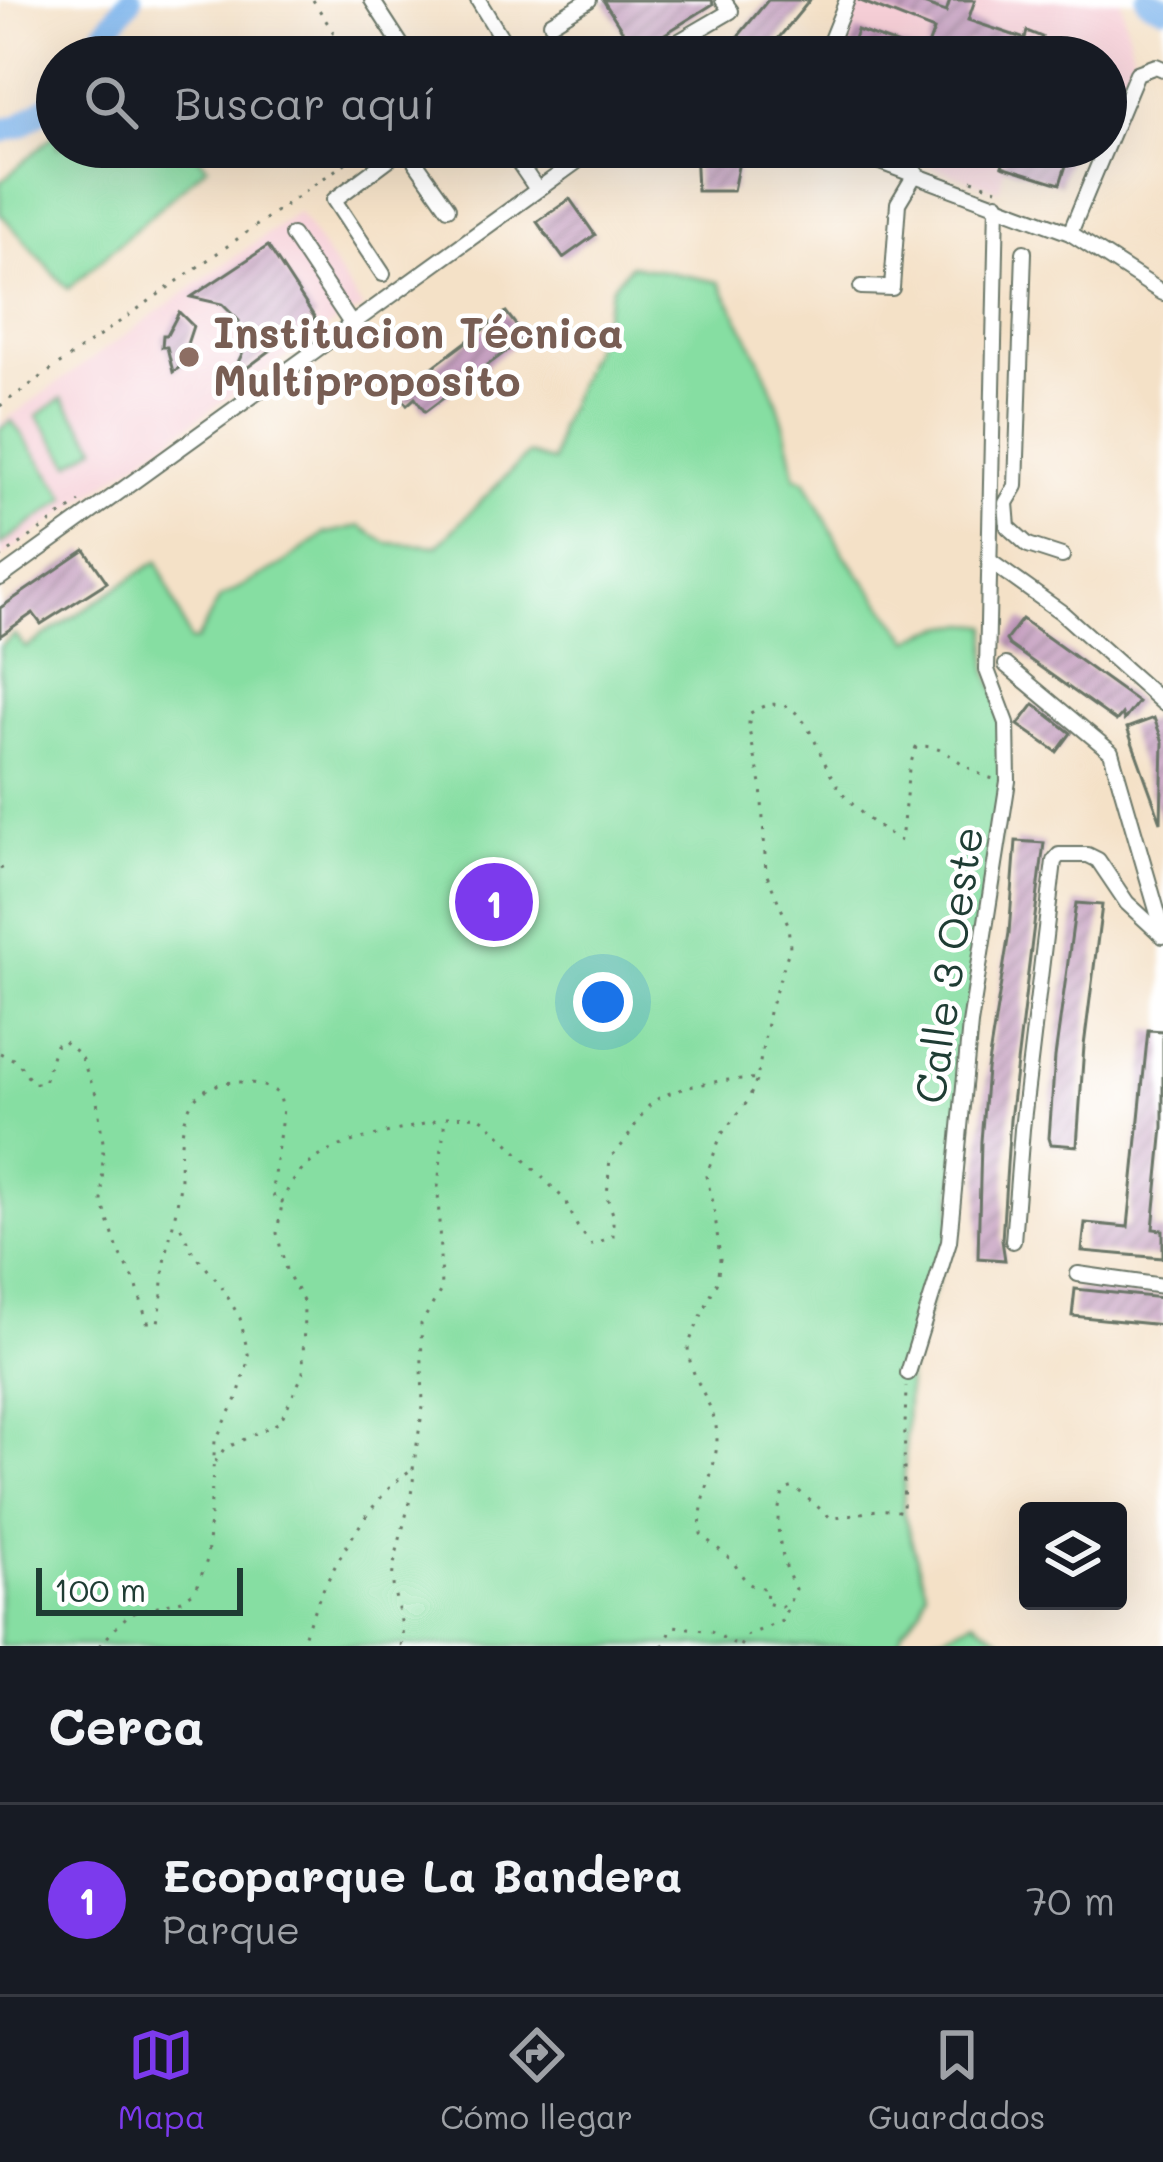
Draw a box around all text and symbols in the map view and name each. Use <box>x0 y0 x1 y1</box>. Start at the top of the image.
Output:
search box <box>36 36 1127 168</box>
icon: search <box>78 69 144 135</box>
text: Buscar aquí <box>174 73 436 131</box>
place label: Institucion Técnica Multiproposito <box>213 304 623 407</box>
marker: Institucion Técnica Multiproposito <box>176 344 202 370</box>
street label: Calle 3 Oeste <box>901 823 994 1107</box>
pin: 1 <box>455 857 533 947</box>
your location <box>573 972 633 1032</box>
map controls <box>1019 1502 1127 1610</box>
button: layers <box>1019 1502 1127 1610</box>
scale bar <box>36 1562 243 1615</box>
text: 100 m <box>54 1567 146 1610</box>
text: Cerca <box>48 1691 205 1758</box>
text: Ecoparque La Bandera <box>162 1845 682 1903</box>
text: 1 <box>78 1874 96 1925</box>
text: 70 m <box>1026 1874 1115 1925</box>
text: Parque <box>162 1903 300 1954</box>
tab: Mapa <box>117 2022 205 2137</box>
tab: Cómo llegar <box>440 2022 633 2137</box>
tab: Guardados <box>868 2022 1046 2137</box>

